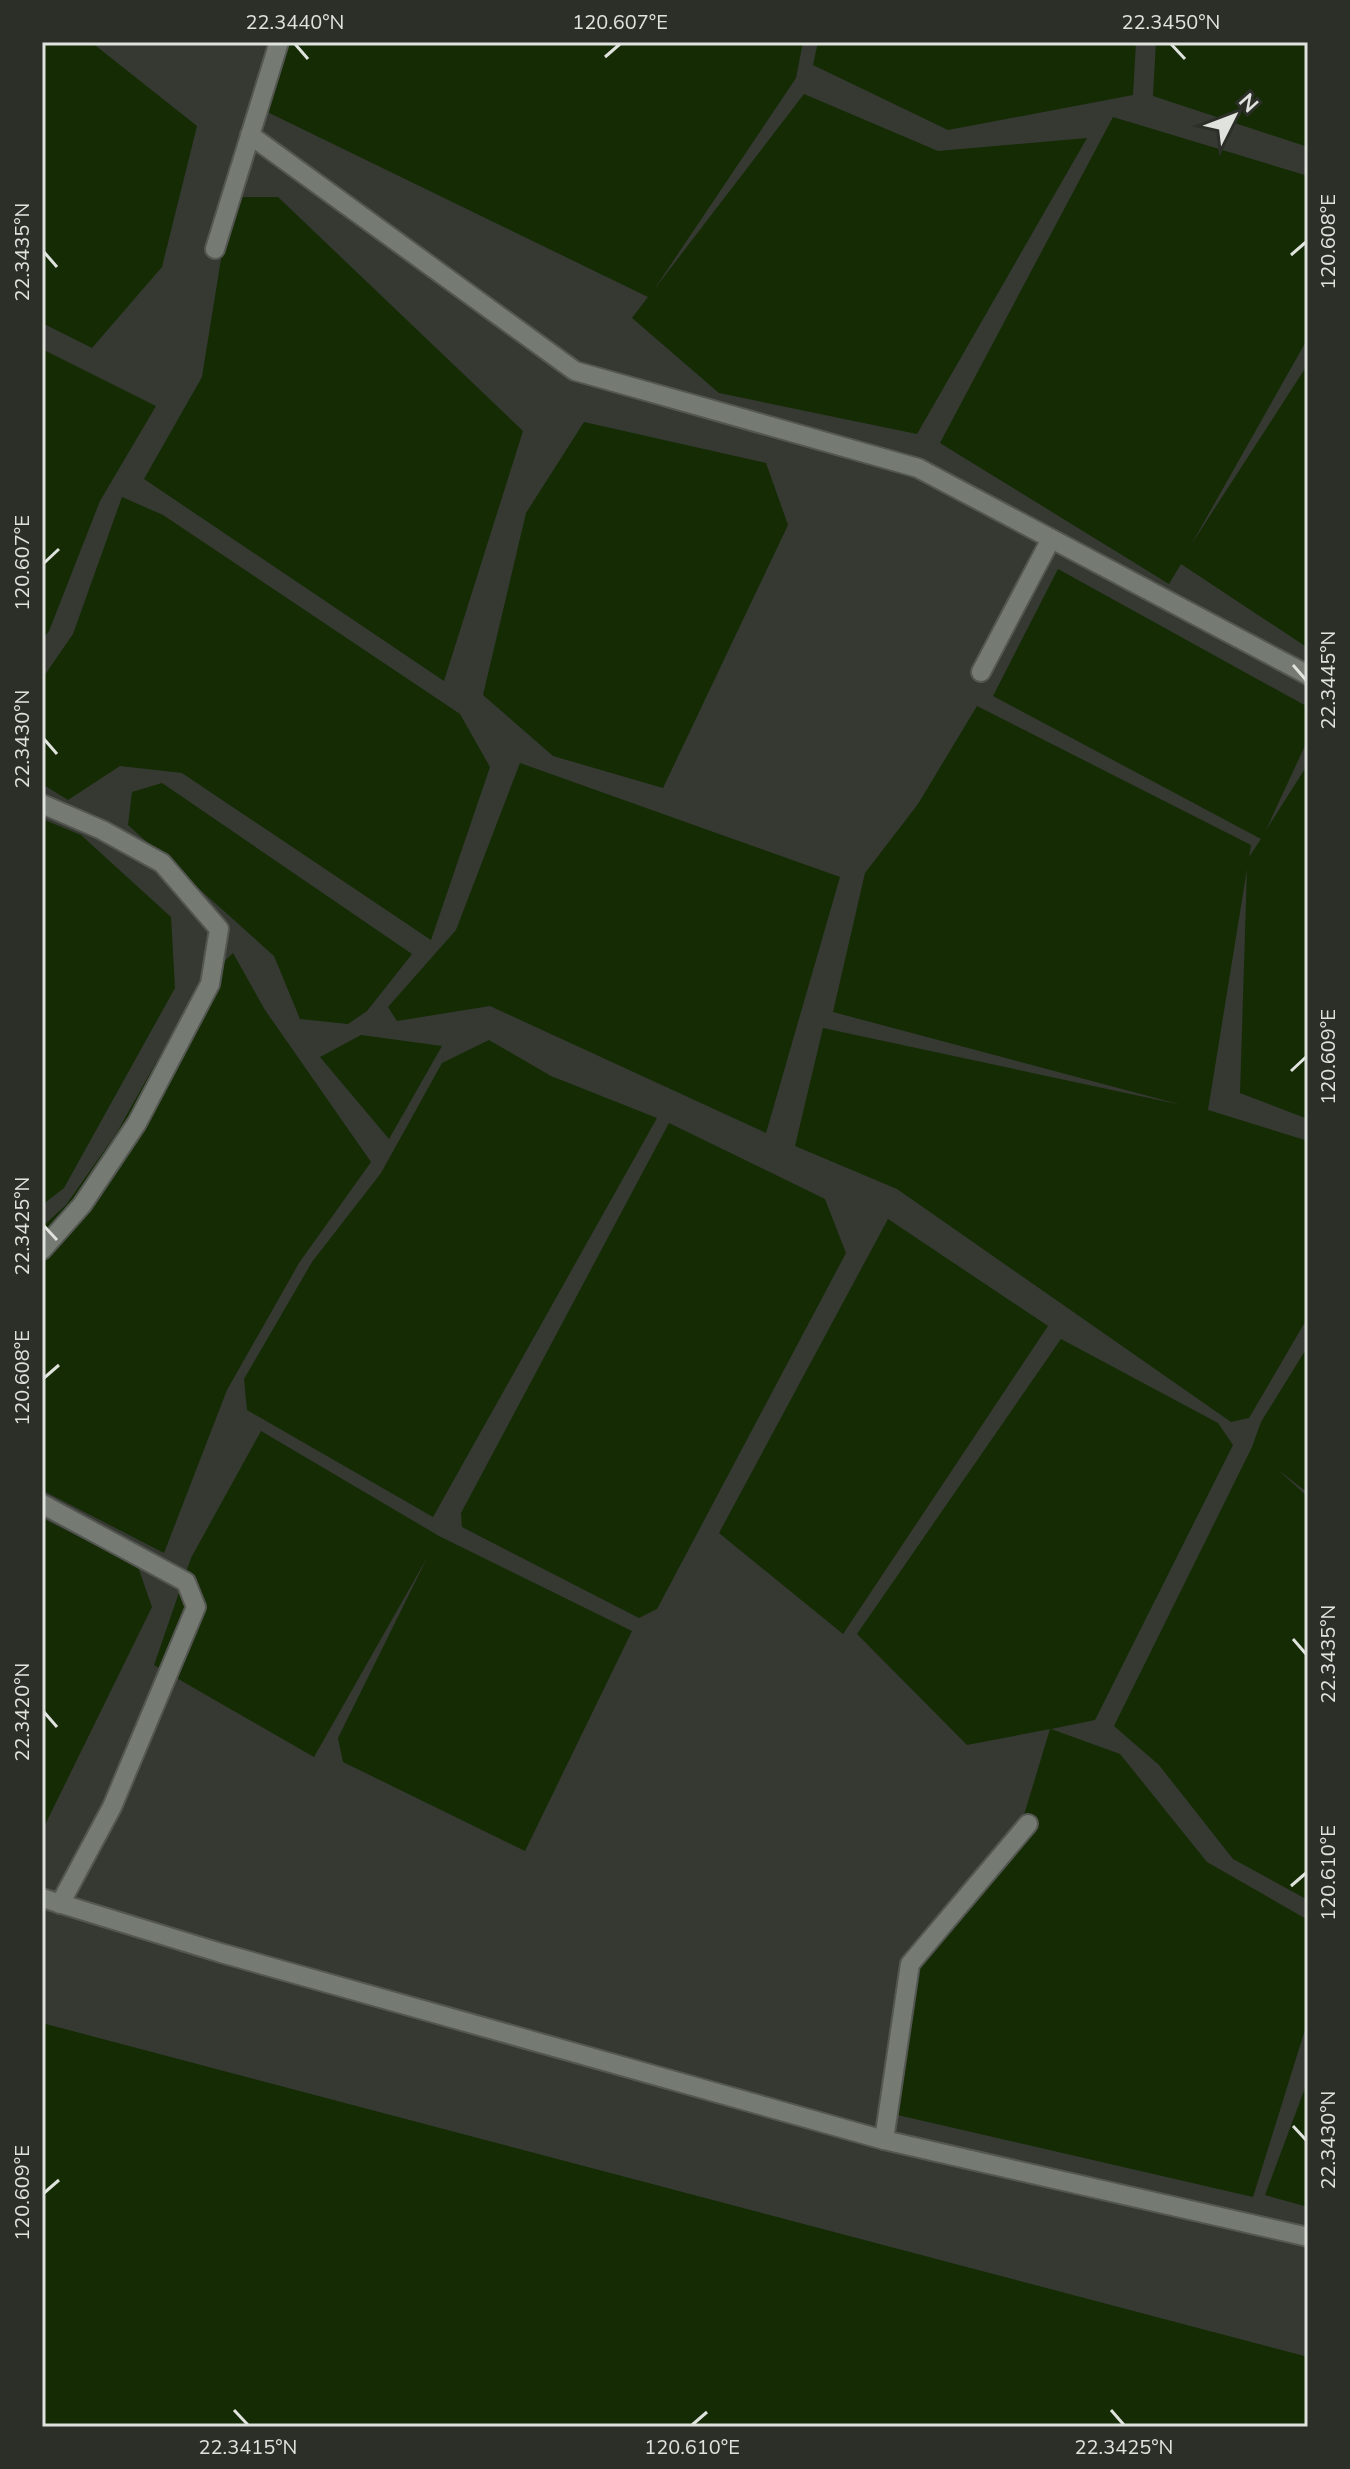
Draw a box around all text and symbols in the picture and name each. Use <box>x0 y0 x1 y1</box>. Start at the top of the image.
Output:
text: 22.3440°N <box>246 9 344 36</box>
text: 120.607°E <box>572 9 668 36</box>
text: 22.3450°N <box>1122 9 1220 36</box>
north arrow <box>1194 76 1274 156</box>
text: N <box>1231 87 1265 119</box>
text: 120.608°E <box>1315 194 1342 290</box>
text: 22.3435°N <box>9 203 36 301</box>
text: 120.607°E <box>9 515 36 611</box>
text: 22.3445°N <box>1315 631 1342 729</box>
text: 22.3430°N <box>9 690 36 788</box>
text: 120.609°E <box>1315 1009 1342 1105</box>
text: 22.3425°N <box>9 1177 36 1275</box>
text: 120.608°E <box>9 1330 36 1426</box>
text: 22.3435°N <box>1315 1605 1342 1703</box>
text: 22.3420°N <box>9 1663 36 1761</box>
text: 120.610°E <box>1315 1825 1342 1921</box>
text: 22.3430°N <box>1315 2091 1342 2189</box>
text: 120.609°E <box>9 2145 36 2241</box>
text: 22.3415°N <box>199 2434 297 2461</box>
text: 120.610°E <box>644 2434 740 2461</box>
text: 22.3425°N <box>1075 2434 1173 2461</box>

